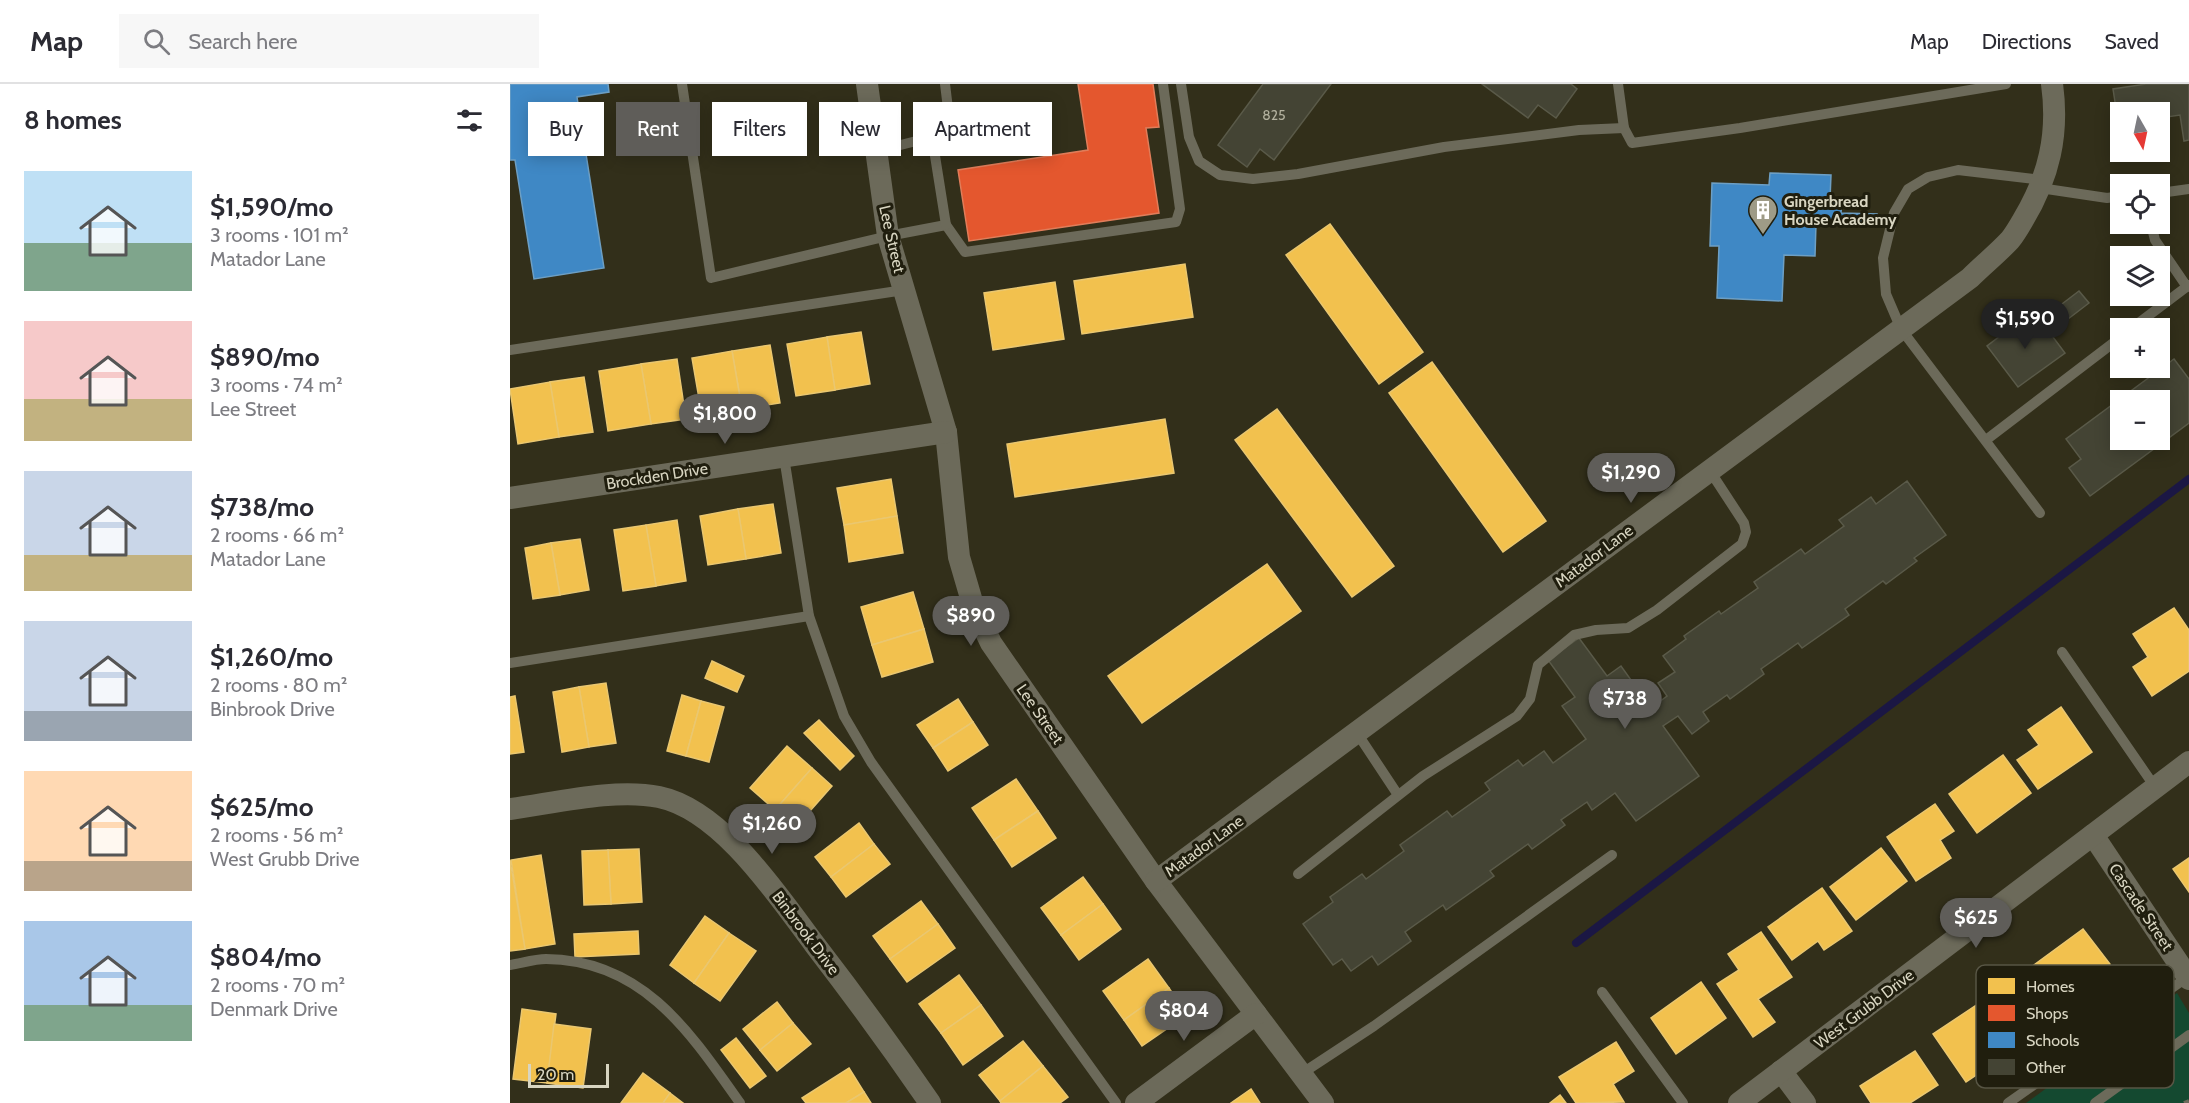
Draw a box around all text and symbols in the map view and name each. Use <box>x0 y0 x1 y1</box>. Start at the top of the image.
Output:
search box <box>119 14 539 68</box>
text: Map <box>30 24 83 58</box>
icon: search <box>140 25 173 58</box>
text: Search here <box>188 28 297 55</box>
text: Map <box>1910 29 1949 54</box>
text: Directions <box>1982 29 2071 54</box>
text: Saved <box>2104 29 2159 54</box>
chip: Buy <box>528 102 604 156</box>
chip: Rent <box>616 102 700 156</box>
chip: Filters <box>712 102 807 156</box>
chip: New <box>819 102 901 156</box>
chip: Apartment <box>913 102 1052 156</box>
north arrow <box>2110 102 2170 162</box>
map controls <box>2110 102 2170 450</box>
text: 8 homes <box>24 104 122 136</box>
icon: filters <box>453 104 486 137</box>
house number: 825 <box>1262 106 1286 124</box>
button: locate <box>2110 174 2170 234</box>
text: $1,590/mo <box>210 191 333 223</box>
place label: Gingerbread House Academy <box>1784 192 1897 229</box>
building icon: Gingerbread House Academy <box>1747 194 1779 236</box>
icon: home <box>72 195 144 267</box>
street label: Lee Street <box>875 203 909 275</box>
text: 3 rooms · 101 m² <box>210 223 349 247</box>
button: layers <box>2110 246 2170 306</box>
text: Matador Lane <box>210 247 326 271</box>
pin: $1,590 <box>1976 299 2074 350</box>
text: $1,590 <box>1995 306 2055 330</box>
button: + <box>2110 318 2170 378</box>
text: $890/mo <box>210 341 320 373</box>
icon: home <box>72 345 144 417</box>
text: 3 rooms · 74 m² <box>210 373 343 397</box>
button: − <box>2110 390 2170 450</box>
pin: $1,800 <box>676 394 774 445</box>
text: Lee Street <box>210 397 296 421</box>
text: $1,800 <box>693 401 757 425</box>
pin: $1,290 <box>1582 453 1680 504</box>
street label: Brockden Drive <box>605 459 709 493</box>
text: $1,290 <box>1601 460 1661 484</box>
text: $738/mo <box>210 491 314 523</box>
icon: home <box>72 495 144 567</box>
street label: Matador Lane <box>1551 521 1637 591</box>
text: 2 rooms · 66 m² <box>210 523 344 547</box>
text: Matador Lane <box>210 547 326 571</box>
pin: $890 <box>935 596 1007 647</box>
text: $890 <box>946 603 996 627</box>
text: $1,260/mo <box>210 641 333 673</box>
icon: home <box>72 645 144 717</box>
text: 2 rooms · 80 m² <box>210 673 347 697</box>
pin: $738 <box>1589 679 1661 730</box>
street label: Lee Street <box>1012 680 1068 748</box>
text: $738 <box>1603 686 1647 710</box>
text: Binbrook Drive <box>210 697 335 721</box>
text: $625/mo <box>210 791 313 823</box>
icon: home <box>72 795 144 867</box>
pin: $1,260 <box>723 804 821 855</box>
text: $1,260 <box>742 811 802 835</box>
street label: Matador Lane <box>1161 811 1247 881</box>
text: 2 rooms · 56 m² <box>210 823 343 847</box>
text: West Grubb Drive <box>210 847 360 871</box>
street label: Cascade Street <box>2105 860 2177 955</box>
street label: Binbrook Drive <box>768 887 844 979</box>
pin: $625 <box>1940 898 2012 949</box>
text: $625 <box>1954 905 1998 929</box>
text: $804/mo <box>210 941 321 973</box>
icon: home <box>72 945 144 1017</box>
street label: West Grubb Drive <box>1810 965 1918 1053</box>
legend <box>1976 965 2174 1088</box>
text: 2 rooms · 70 m² <box>210 973 345 997</box>
text: Homes <box>2026 977 2075 996</box>
pin: $804 <box>1148 991 1220 1042</box>
text: Denmark Drive <box>210 997 338 1021</box>
text: $804 <box>1159 998 1209 1022</box>
text: Shops <box>2026 1004 2069 1023</box>
text: Schools <box>2026 1031 2080 1050</box>
text: Other <box>2026 1058 2067 1077</box>
scale bar <box>528 1061 609 1088</box>
text: 20 m <box>537 1065 574 1084</box>

